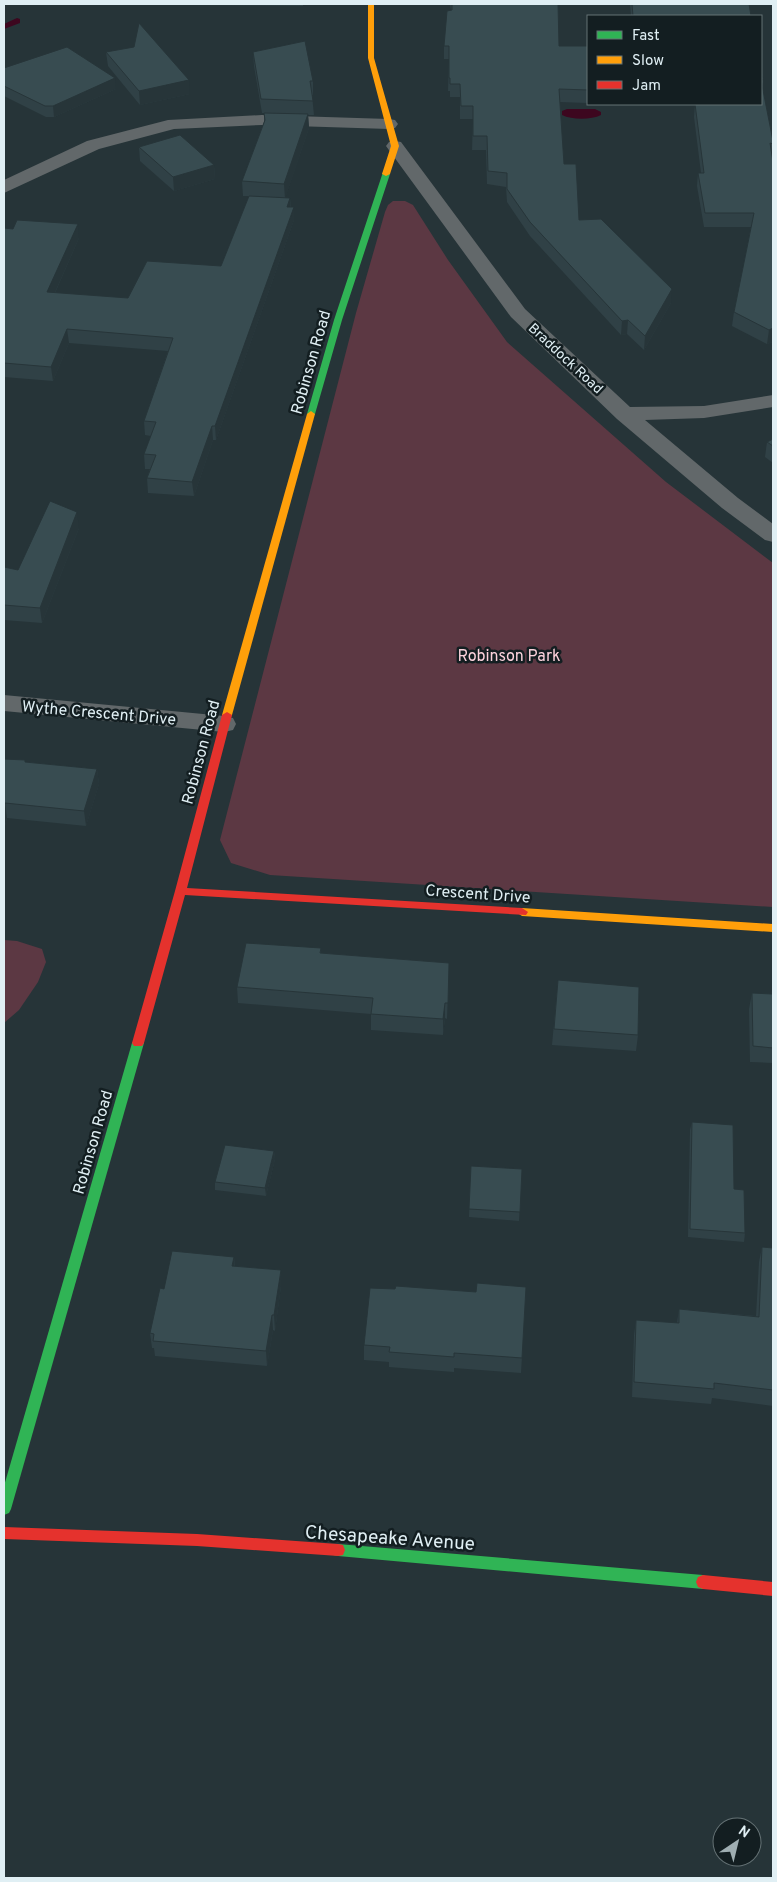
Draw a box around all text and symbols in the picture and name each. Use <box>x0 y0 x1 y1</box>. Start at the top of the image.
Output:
legend <box>587 15 762 105</box>
text: Fast <box>632 27 660 46</box>
text: Slow <box>632 52 664 71</box>
text: Jam <box>632 77 661 96</box>
street label: Robinson Road <box>288 308 336 417</box>
street label: Braddock Road <box>524 320 606 398</box>
park label: Robinson Park <box>457 647 561 667</box>
street label: Wythe Crescent Drive <box>21 697 177 731</box>
street label: Robinson Road <box>178 698 225 807</box>
street label: Crescent Drive <box>425 881 531 909</box>
street label: Robinson Road <box>70 1088 118 1197</box>
street label: Chesapeake Avenue <box>304 1521 476 1557</box>
north arrow <box>712 1817 762 1867</box>
text: N <box>735 1823 753 1842</box>

